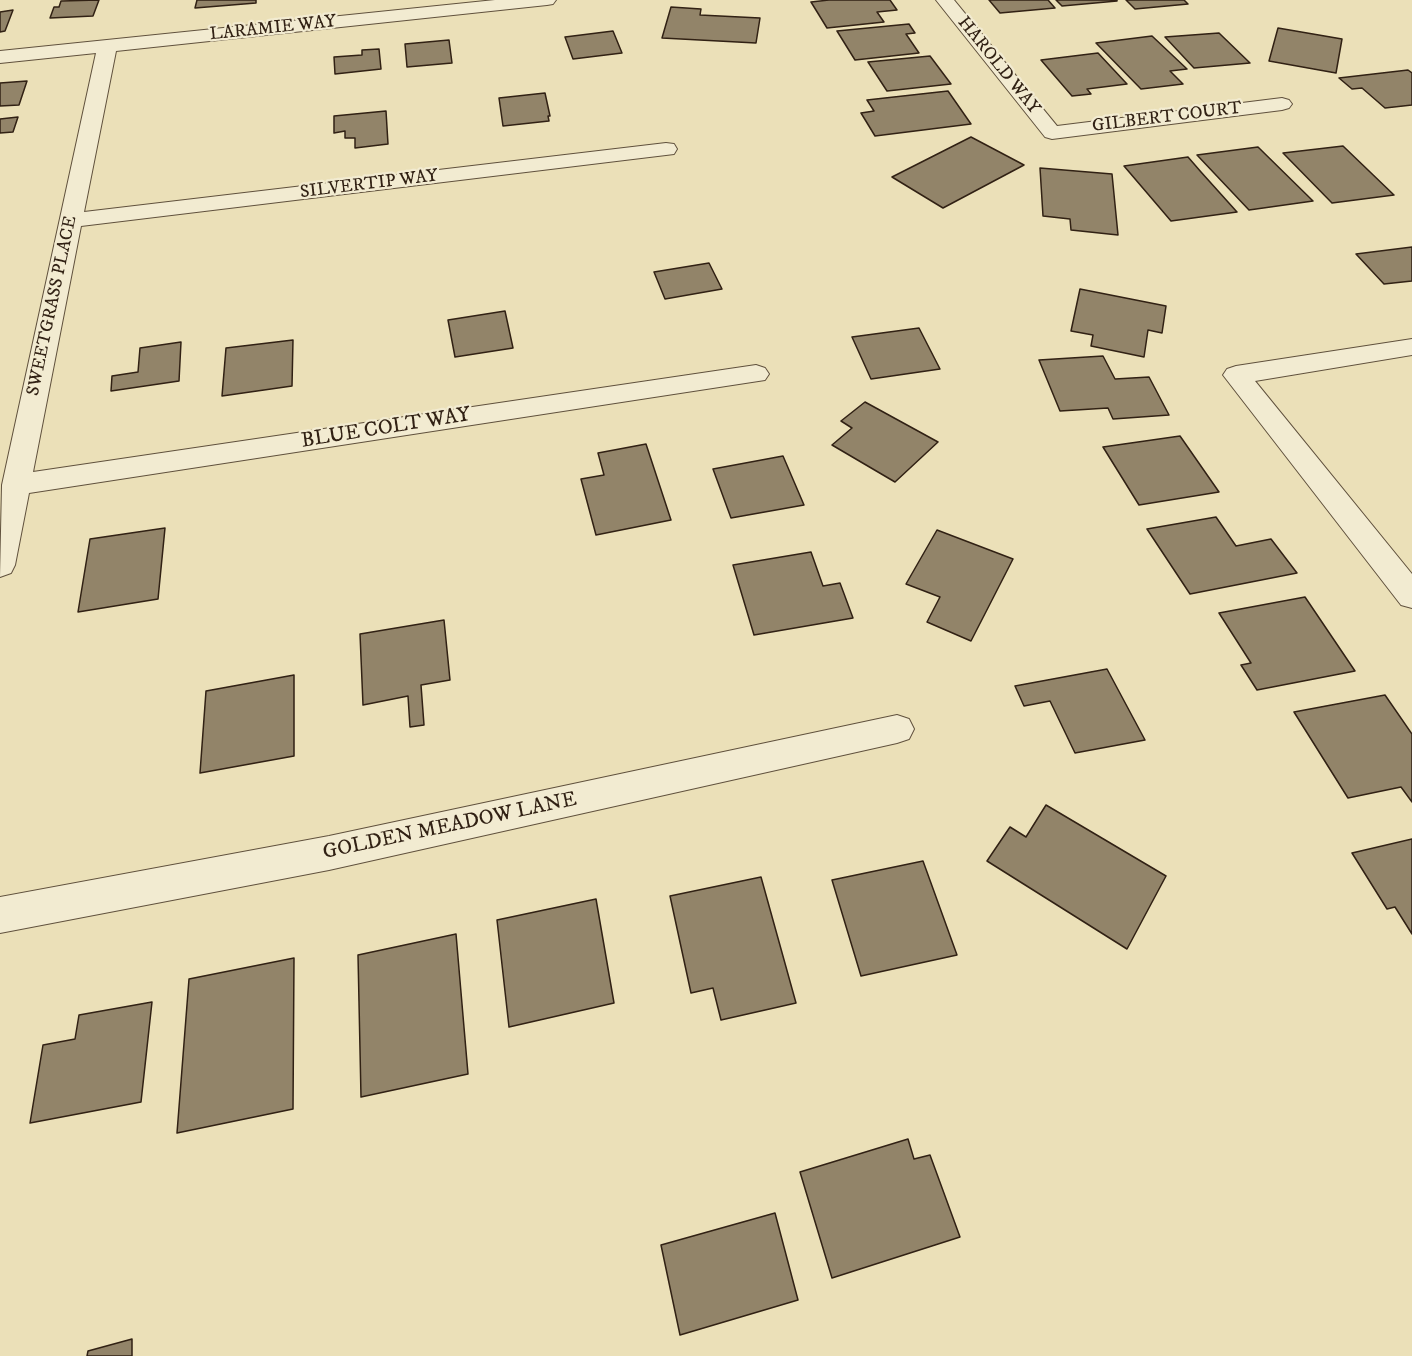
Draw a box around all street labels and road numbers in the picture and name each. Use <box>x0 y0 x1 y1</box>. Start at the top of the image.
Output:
street label: LARAMIE WAY <box>209 12 337 46</box>
street label: HAROLD WAY <box>952 13 1044 119</box>
street label: GILBERT COURT <box>1091 98 1243 138</box>
street label: SILVERTIP WAY <box>299 166 439 204</box>
street label: SWEETGRASS PLACE <box>23 214 83 398</box>
street label: BLUE COLT WAY <box>300 403 472 455</box>
street label: GOLDEN MEADOW LANE <box>321 788 579 866</box>

